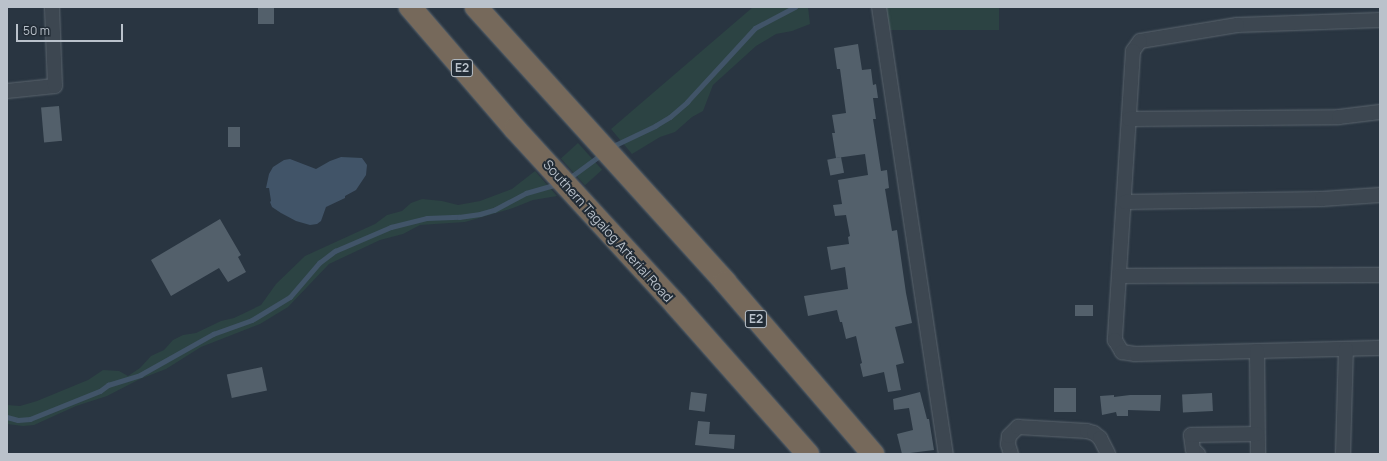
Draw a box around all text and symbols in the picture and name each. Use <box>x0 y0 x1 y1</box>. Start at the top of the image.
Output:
scale bar <box>18 16 125 42</box>
text: 50 m <box>23 22 50 39</box>
road number: E2 <box>450 58 474 78</box>
street label: Southern Tagalog Arterial Road <box>540 157 676 305</box>
road number: E2 <box>744 309 768 329</box>

